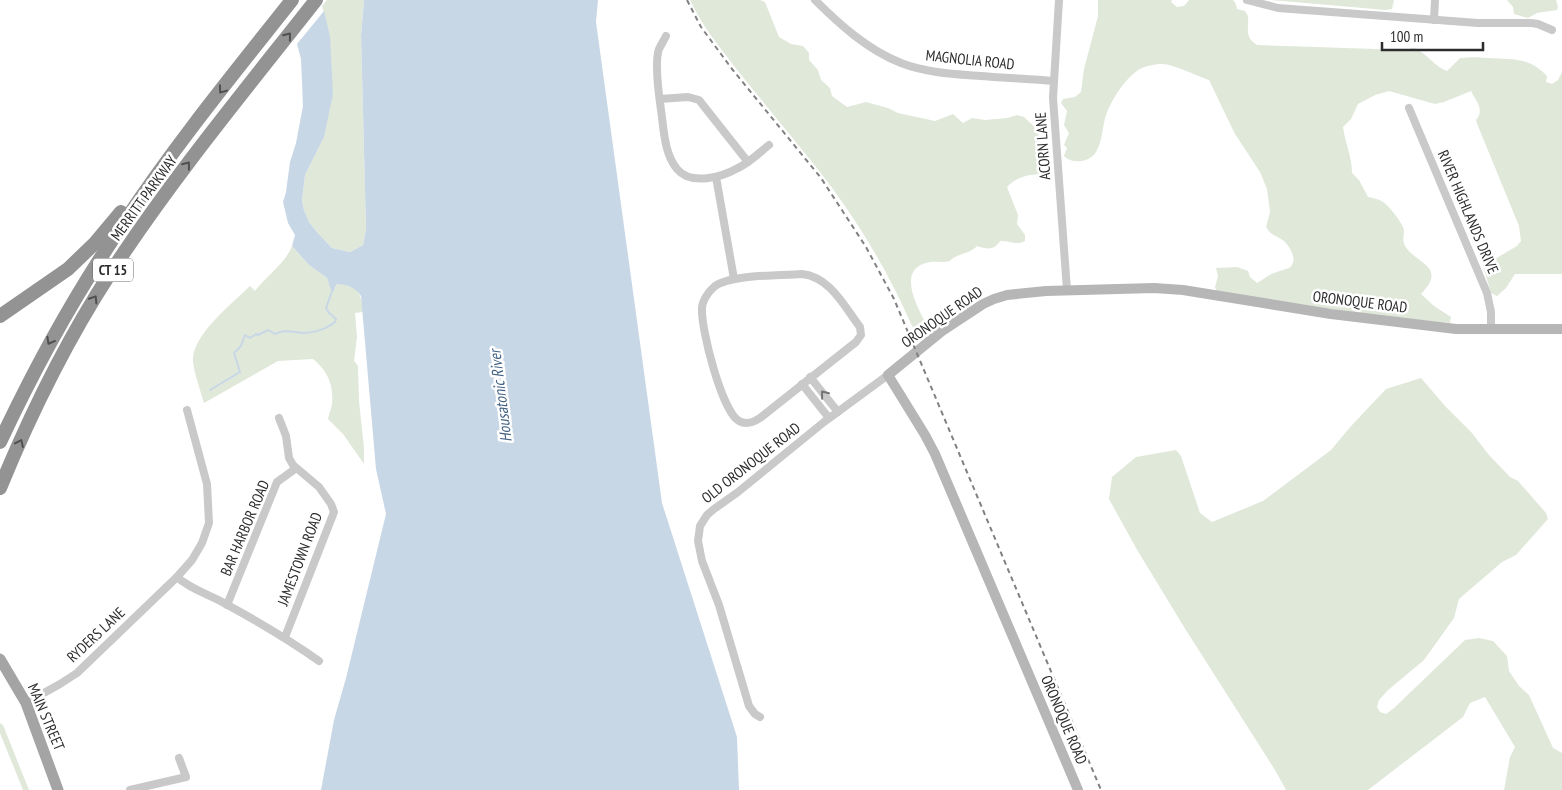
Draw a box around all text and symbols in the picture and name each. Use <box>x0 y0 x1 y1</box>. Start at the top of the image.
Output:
scale bar <box>1382 20 1483 52</box>
text: 100 m <box>1390 27 1423 46</box>
one-way arrow <box>282 33 291 42</box>
street label: MAGNOLIA ROAD <box>925 45 1016 74</box>
one-way arrow <box>219 84 228 94</box>
street label: ACORN LANE <box>1031 111 1054 181</box>
street label: RIVER HIGHLANDS DRIVE <box>1434 147 1503 276</box>
street label: MERRITT PARKWAY <box>106 151 181 244</box>
one-way arrow <box>181 161 190 171</box>
road number: CT 15 <box>93 258 133 282</box>
street label: ORONOQUE ROAD <box>897 282 986 352</box>
street label: ORONOQUE ROAD <box>1312 286 1408 317</box>
one-way arrow <box>88 295 98 304</box>
one-way arrow <box>46 336 56 345</box>
water label: Housatonic River <box>484 346 516 443</box>
one-way arrow <box>821 390 830 400</box>
street label: OLD ORONOQUE ROAD <box>697 418 804 507</box>
one-way arrow <box>14 439 24 448</box>
street label: BAR HARBOR ROAD <box>216 477 273 579</box>
street label: JAMESTOWN ROAD <box>273 509 326 609</box>
street label: RYDERS LANE <box>63 603 129 666</box>
street label: ORONOQUE ROAD <box>1037 672 1092 767</box>
street label: MAIN STREET <box>24 680 69 754</box>

